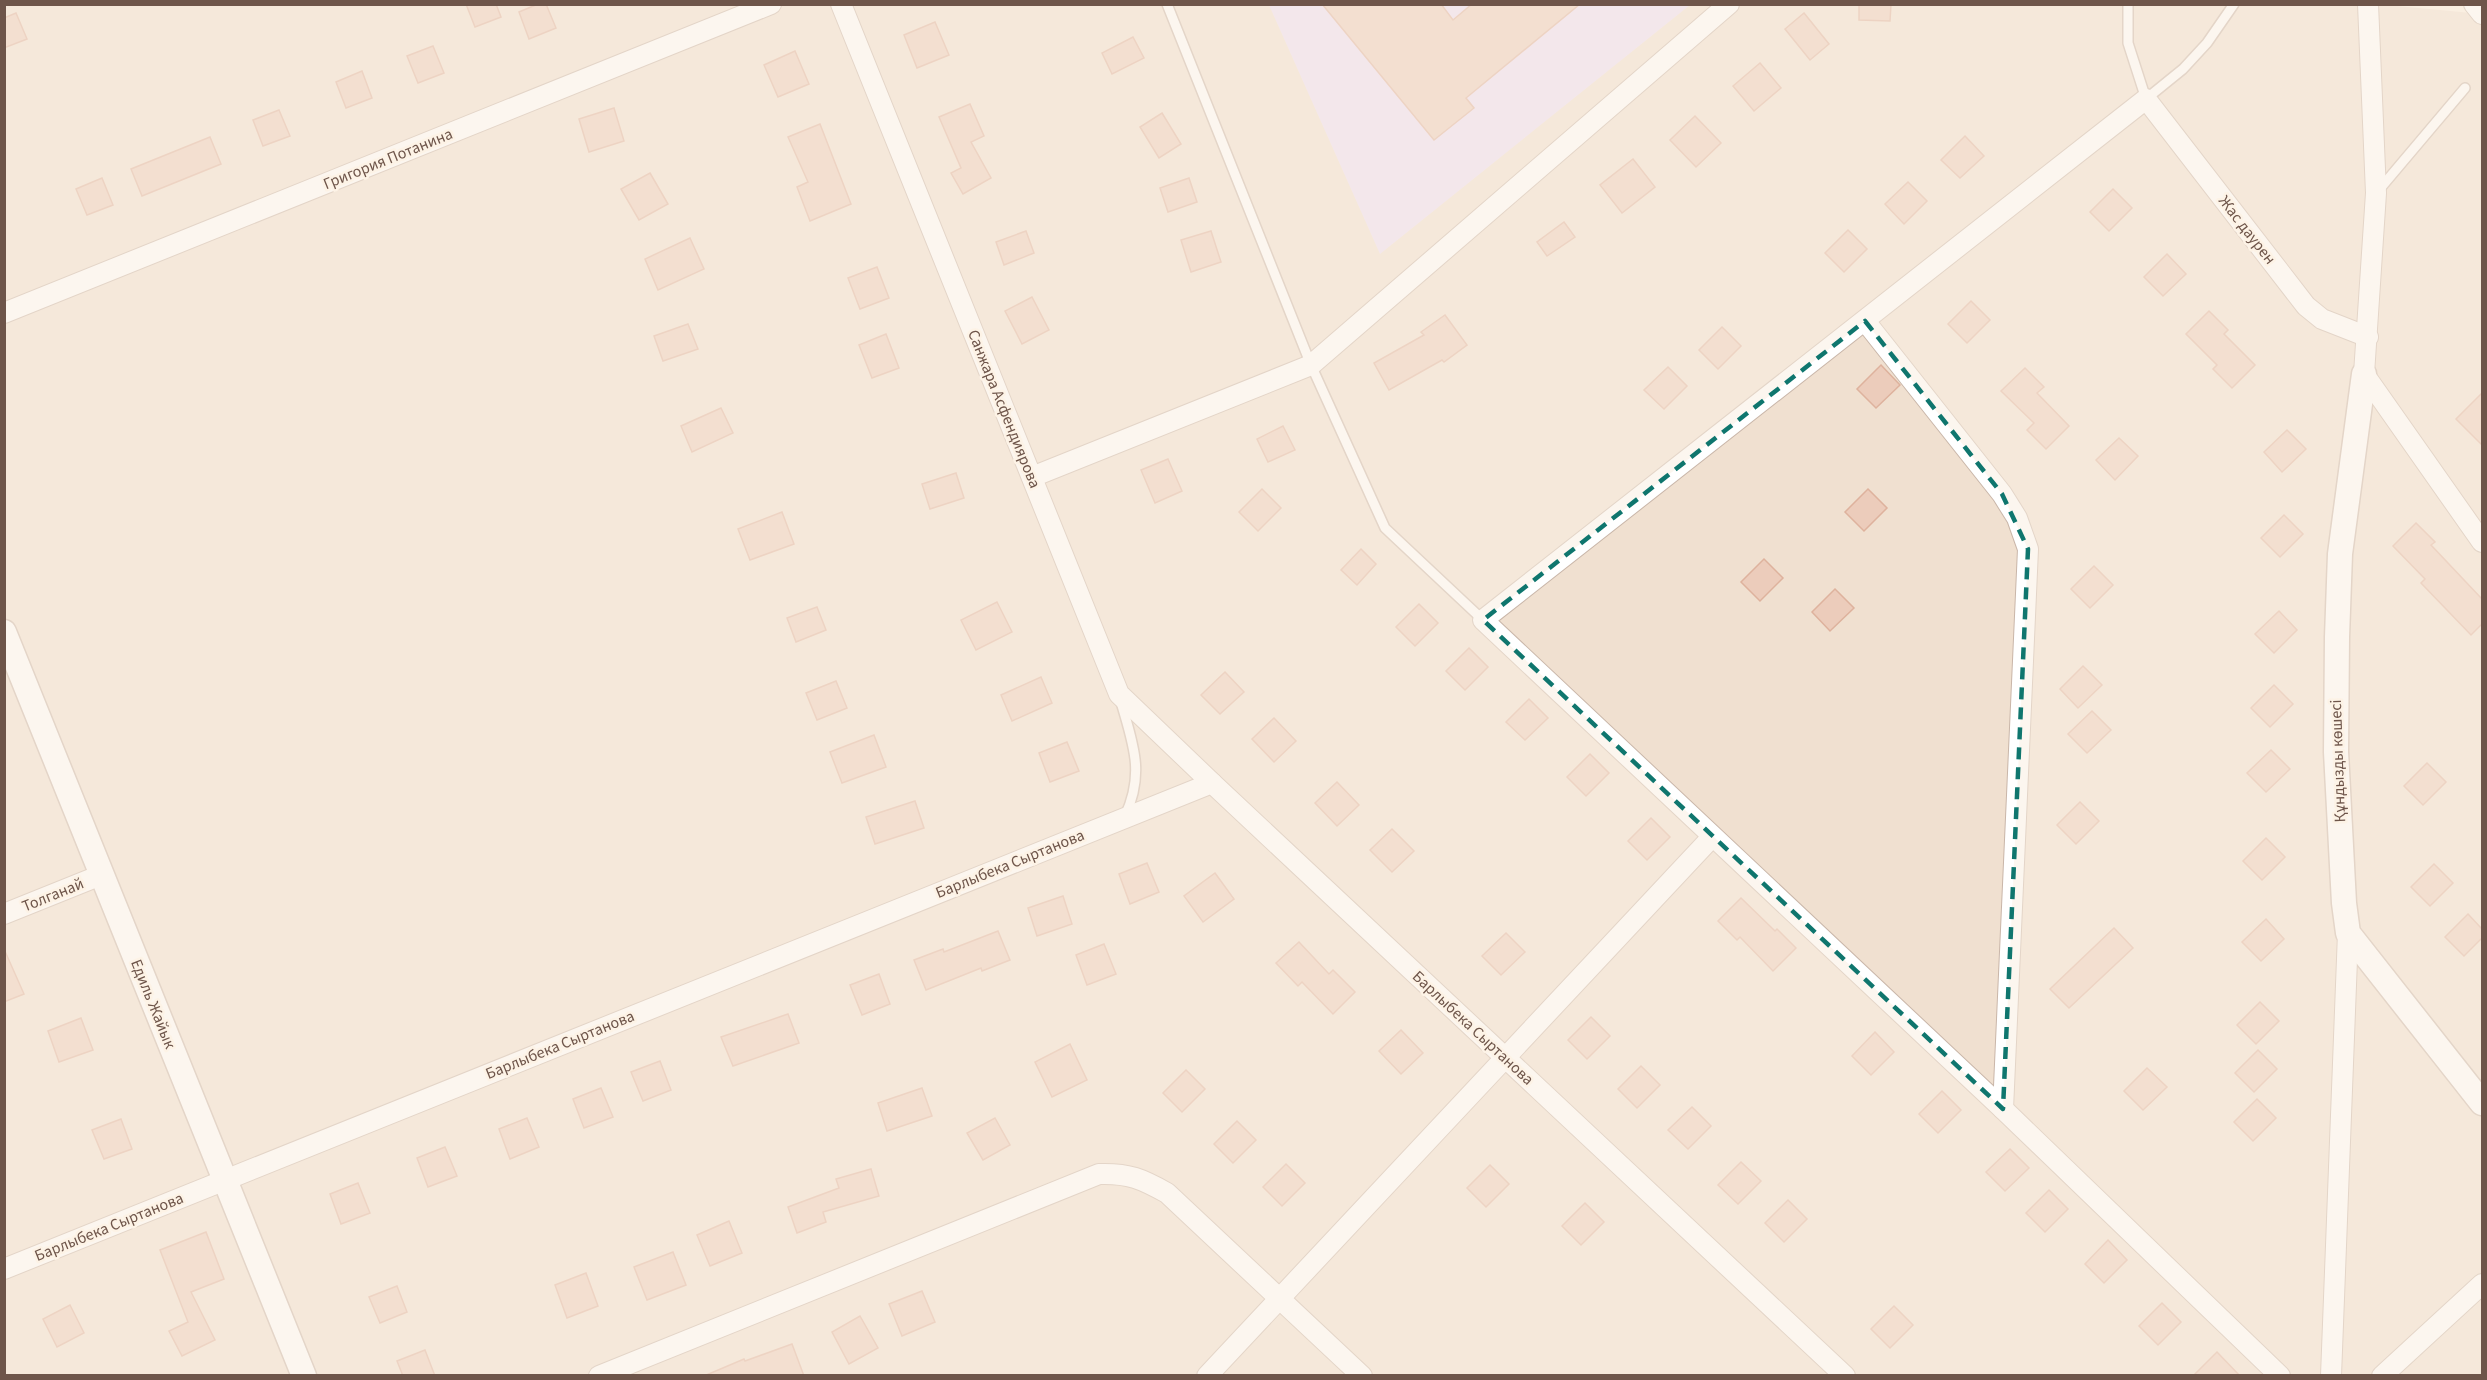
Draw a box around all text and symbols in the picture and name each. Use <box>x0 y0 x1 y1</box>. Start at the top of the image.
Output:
street label: Григория Потанина <box>320 123 456 195</box>
street label: Жас даурен <box>2213 191 2281 269</box>
street label: Санжара Асфендиярова <box>962 327 1046 491</box>
street label: Құндызды көшесі <box>2325 699 2351 823</box>
street label: Барлыбека Сыртанова <box>932 824 1088 904</box>
street label: Толганай <box>19 873 87 917</box>
street label: Едиль Жайык <box>125 956 181 1052</box>
street label: Барлыбека Сыртанова <box>1407 966 1539 1090</box>
street label: Барлыбека Сыртанова <box>482 1005 638 1085</box>
street label: Барлыбека Сыртанова <box>31 1187 187 1267</box>

